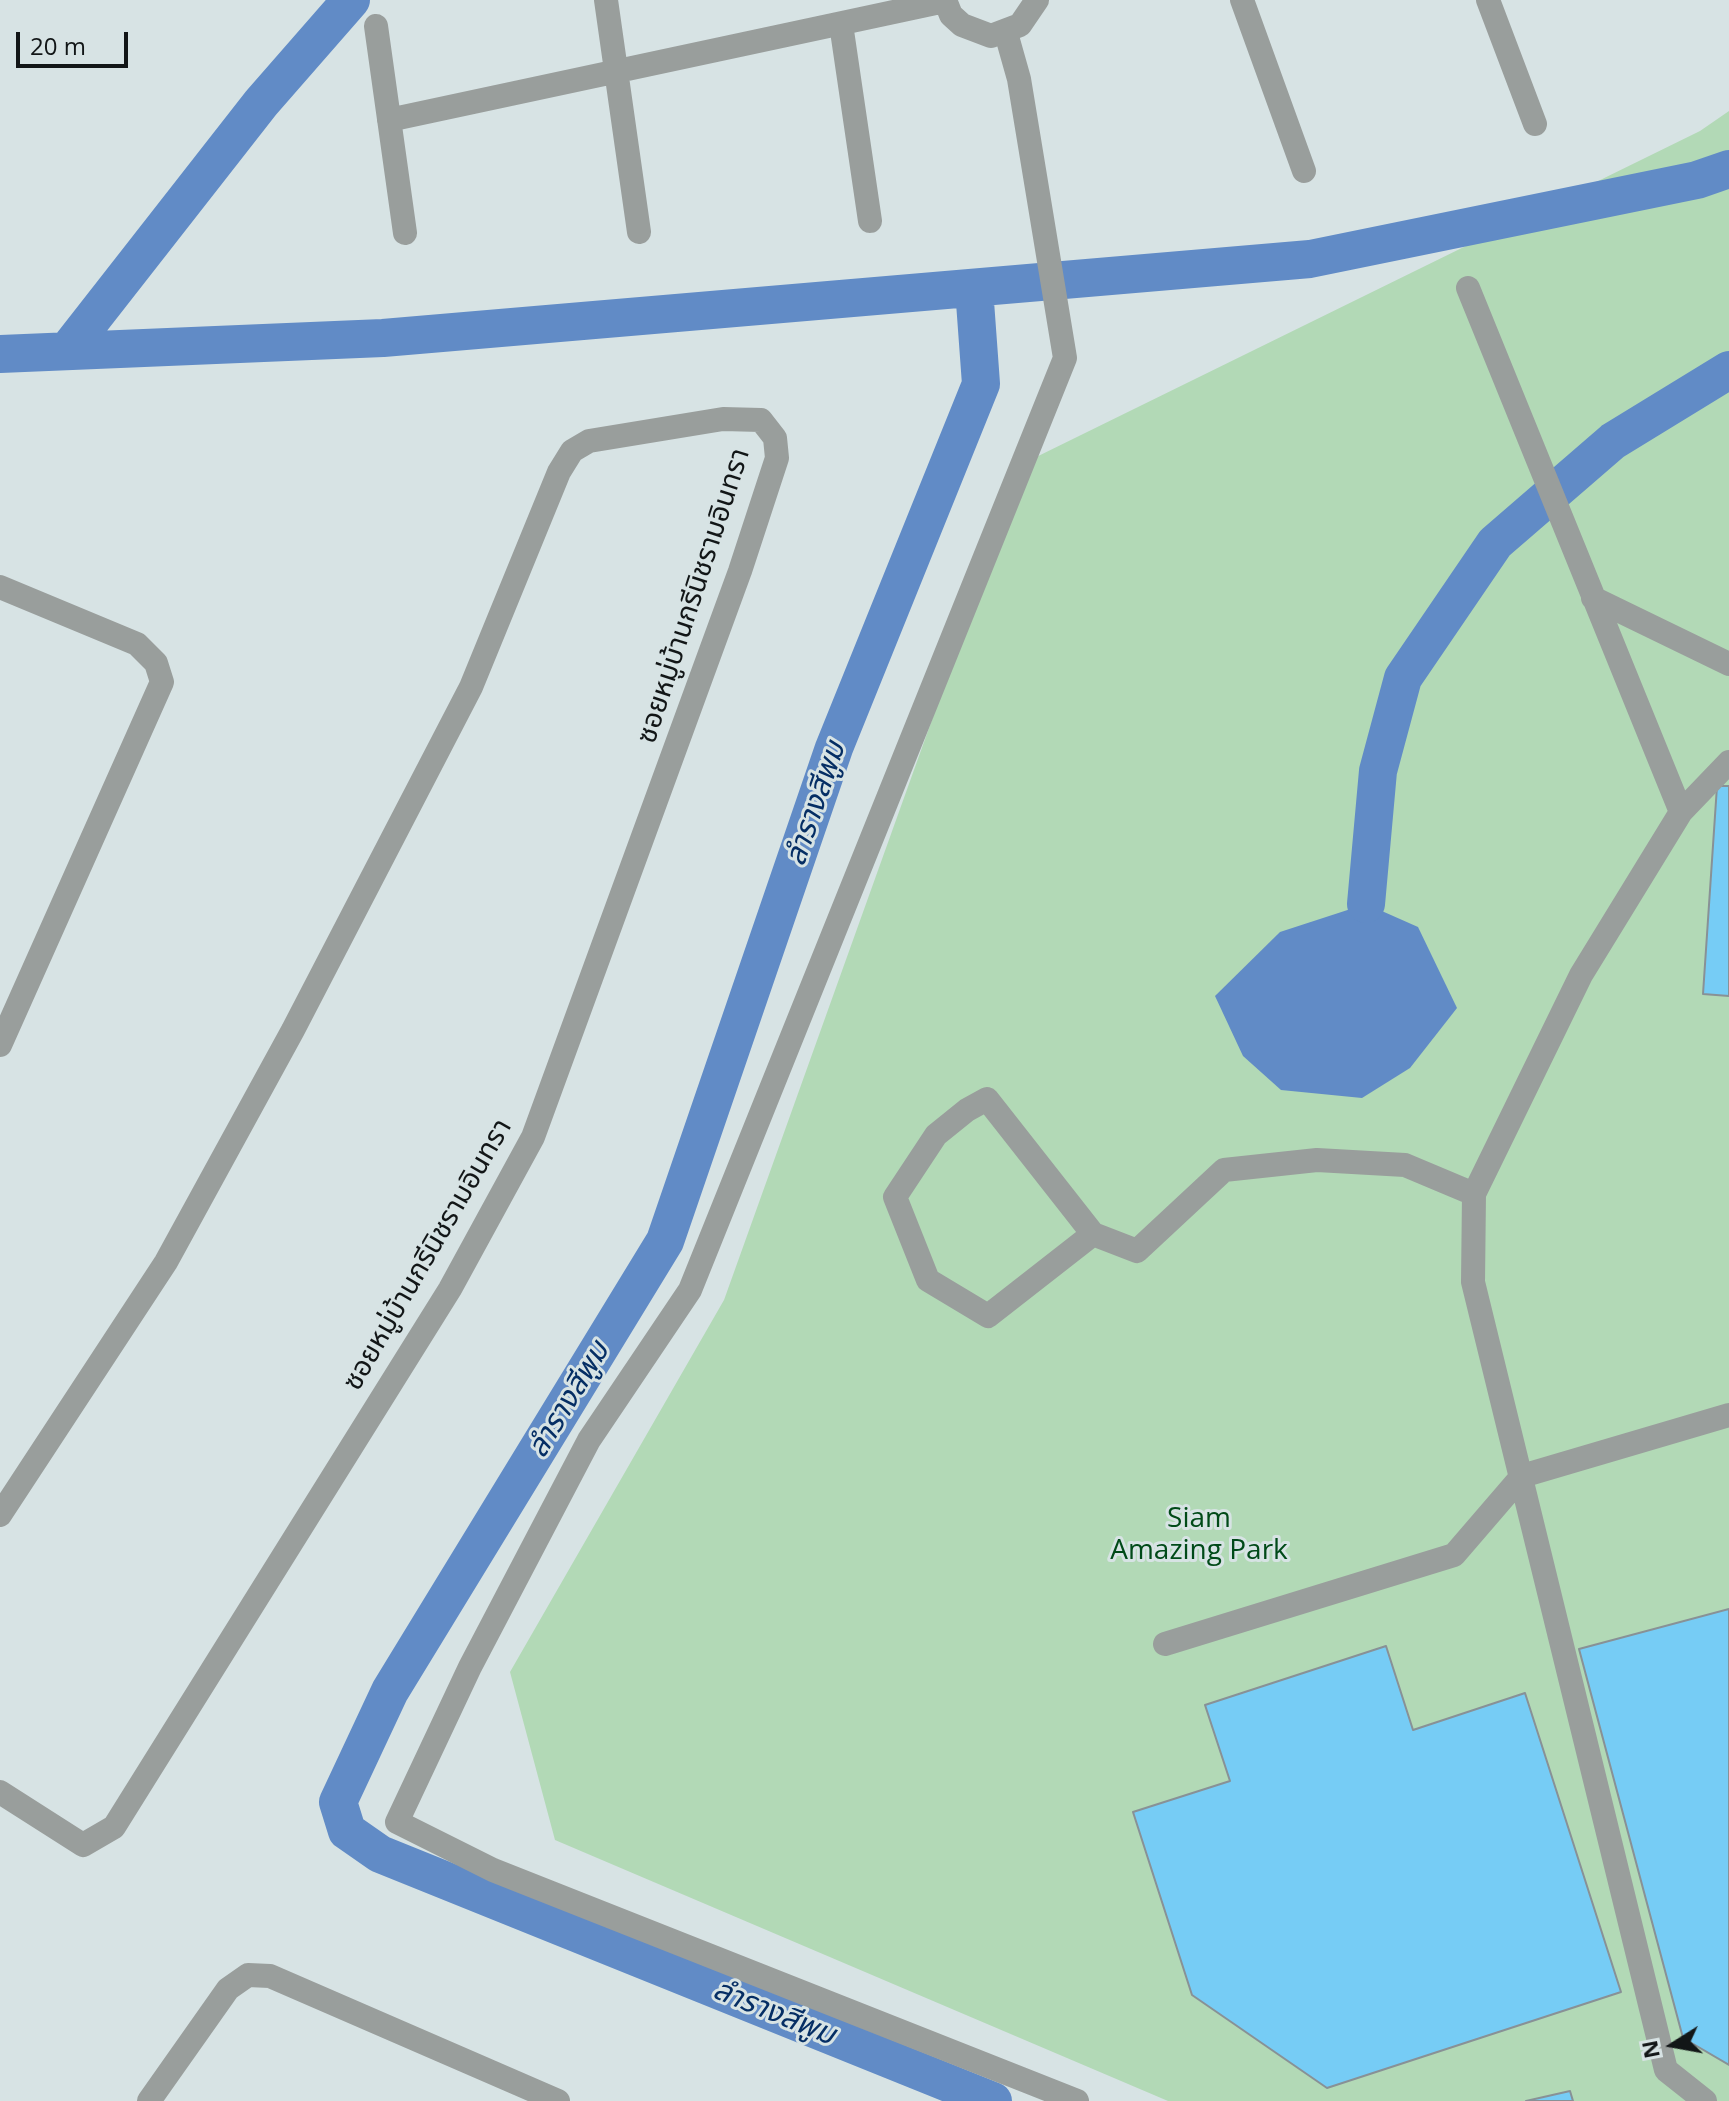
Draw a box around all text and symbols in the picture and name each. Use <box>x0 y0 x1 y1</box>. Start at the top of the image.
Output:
scale bar <box>20 16 132 66</box>
text: 20 m <box>30 29 86 62</box>
street label: ซอยหมู่บ้านกรีนิชรามอินทรา <box>630 444 758 748</box>
water label: ลำรางสีพูม <box>778 737 854 871</box>
street label: ซอยหมู่บ้านกรีนิชรามอินทรา <box>336 1113 520 1397</box>
water label: ลำรางสีพูม <box>520 1336 618 1464</box>
park label: Siam Amazing Park <box>1110 1502 1288 1568</box>
water label: ลำรางสีพูม <box>708 1972 840 2054</box>
north arrow <box>1633 2005 1713 2085</box>
text: N <box>1633 2038 1666 2061</box>

